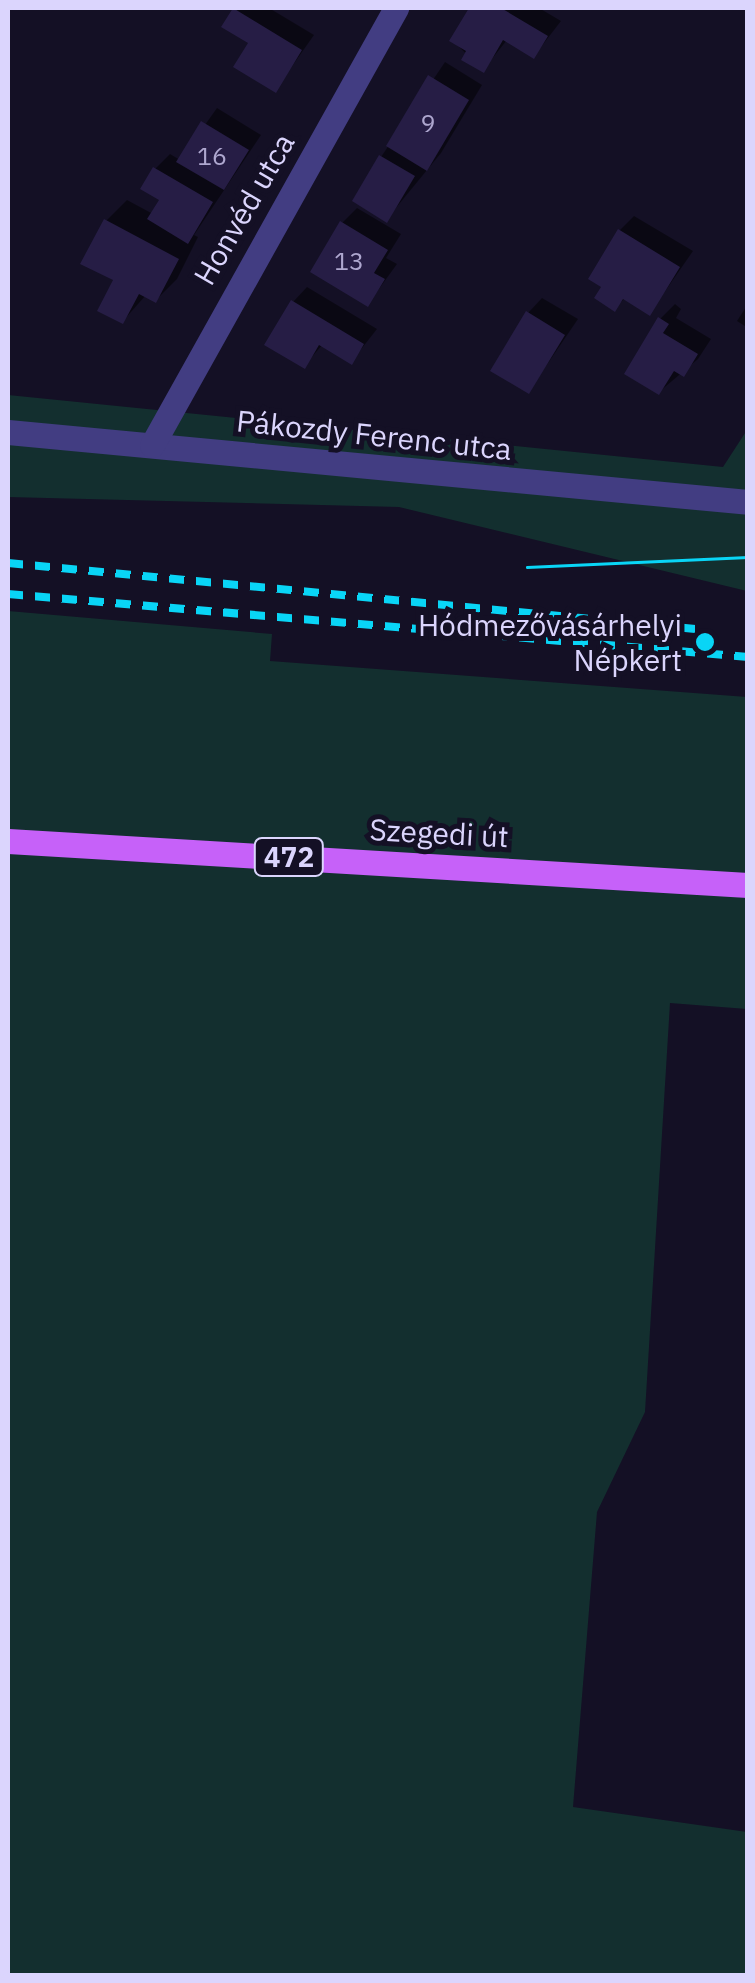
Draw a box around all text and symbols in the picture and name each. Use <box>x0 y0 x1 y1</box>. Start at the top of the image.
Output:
house number: 9 <box>421 108 435 138</box>
street label: Honvéd utca <box>186 127 302 291</box>
house number: 16 <box>197 141 227 171</box>
house number: 13 <box>334 246 364 276</box>
street label: Pákozdy Ferenc utca <box>235 403 513 467</box>
place label: Hódmezővásárhelyi Népkert <box>418 607 682 678</box>
marker: Hódmezővásárhelyi Népkert <box>692 629 718 655</box>
street label: Szegedi út <box>369 811 509 855</box>
road number: 472 <box>252 834 326 880</box>

